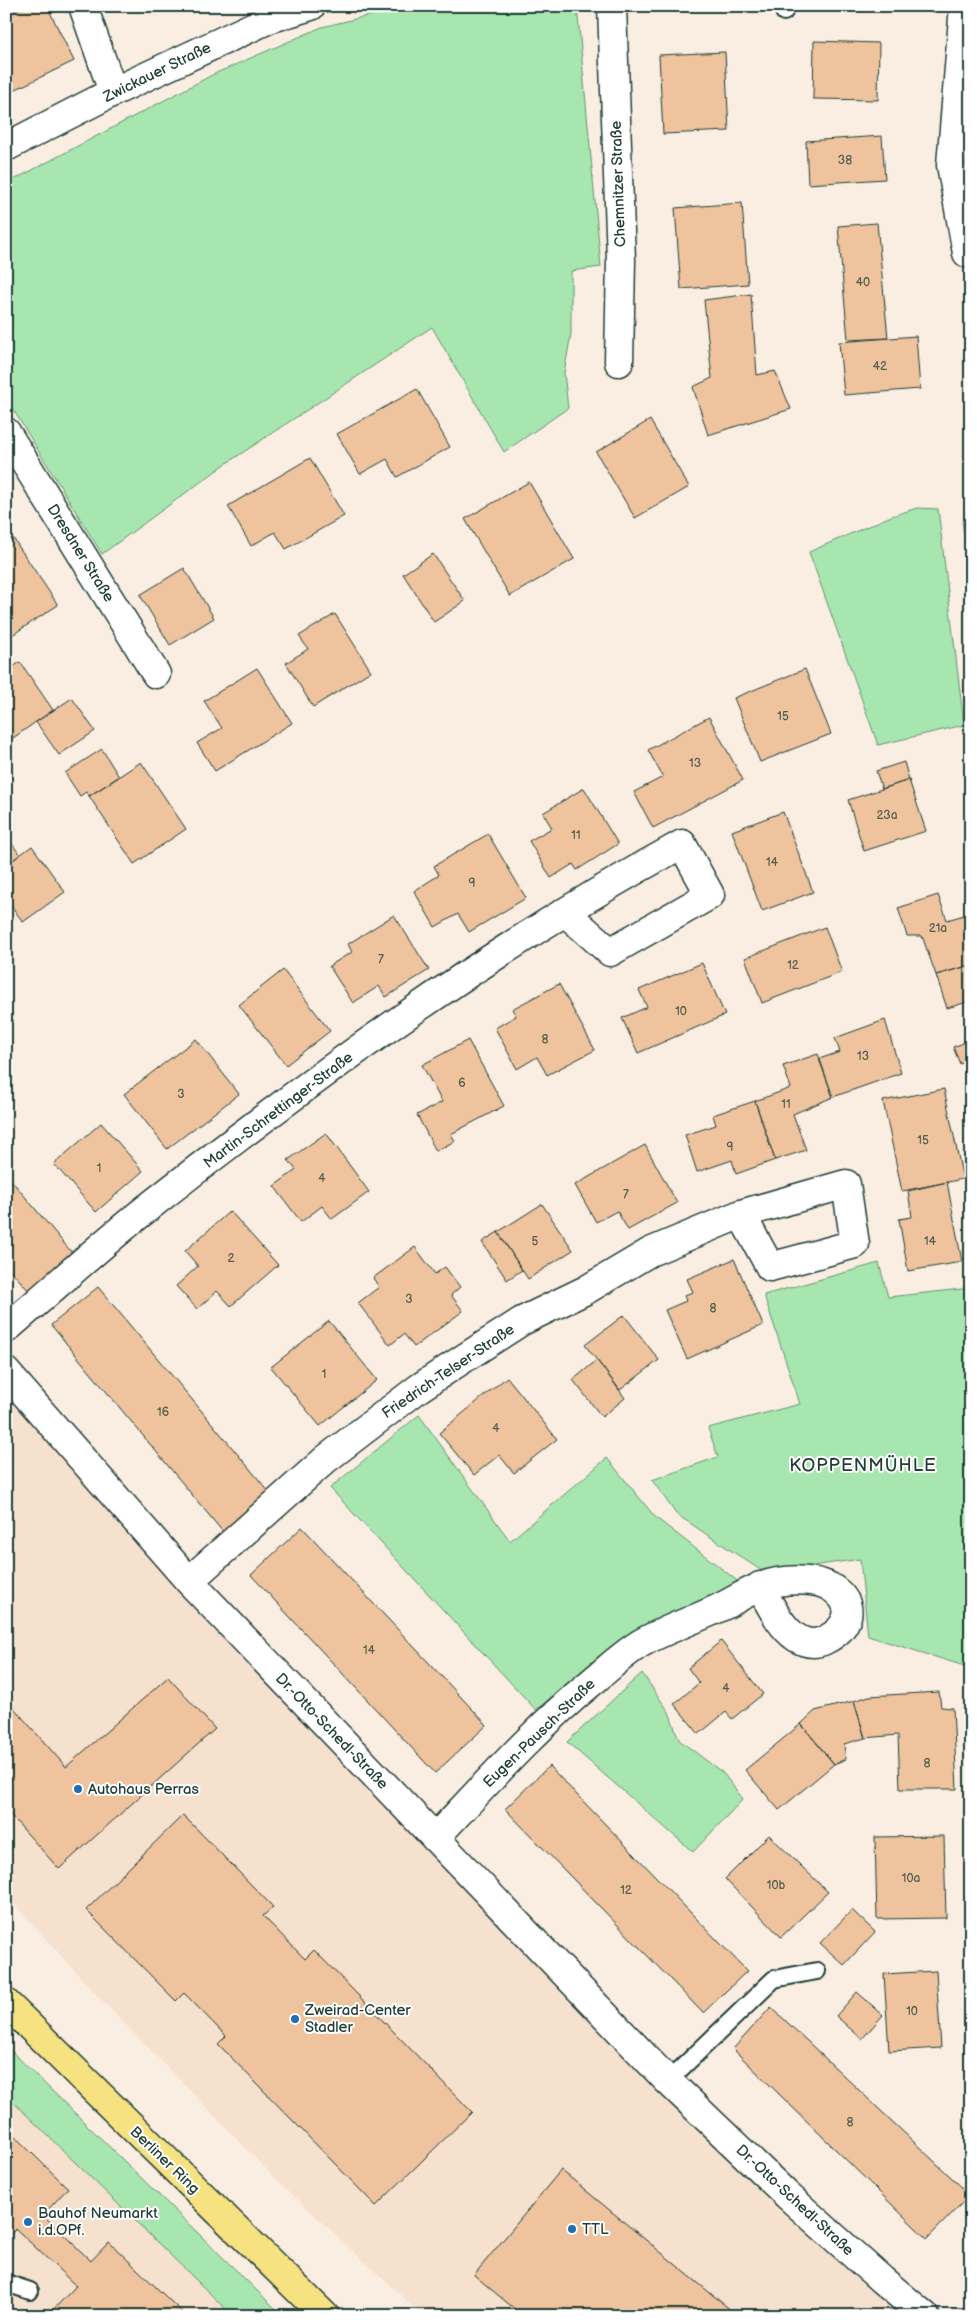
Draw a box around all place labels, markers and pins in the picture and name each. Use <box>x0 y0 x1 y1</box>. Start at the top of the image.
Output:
place label: Autohaus Perras <box>88 1780 199 1799</box>
marker: Autohaus Perras <box>72 1783 84 1795</box>
place label: Zweirad-Center Stadler <box>304 2001 411 2037</box>
marker: Zweirad-Center Stadler <box>289 2013 301 2025</box>
place label: Bauhof Neumarkt i.d.OPf. <box>38 2204 158 2240</box>
marker: Bauhof Neumarkt i.d.OPf. <box>22 2216 34 2228</box>
place label: TTL <box>582 2220 609 2239</box>
marker: TTL <box>566 2223 578 2235</box>

